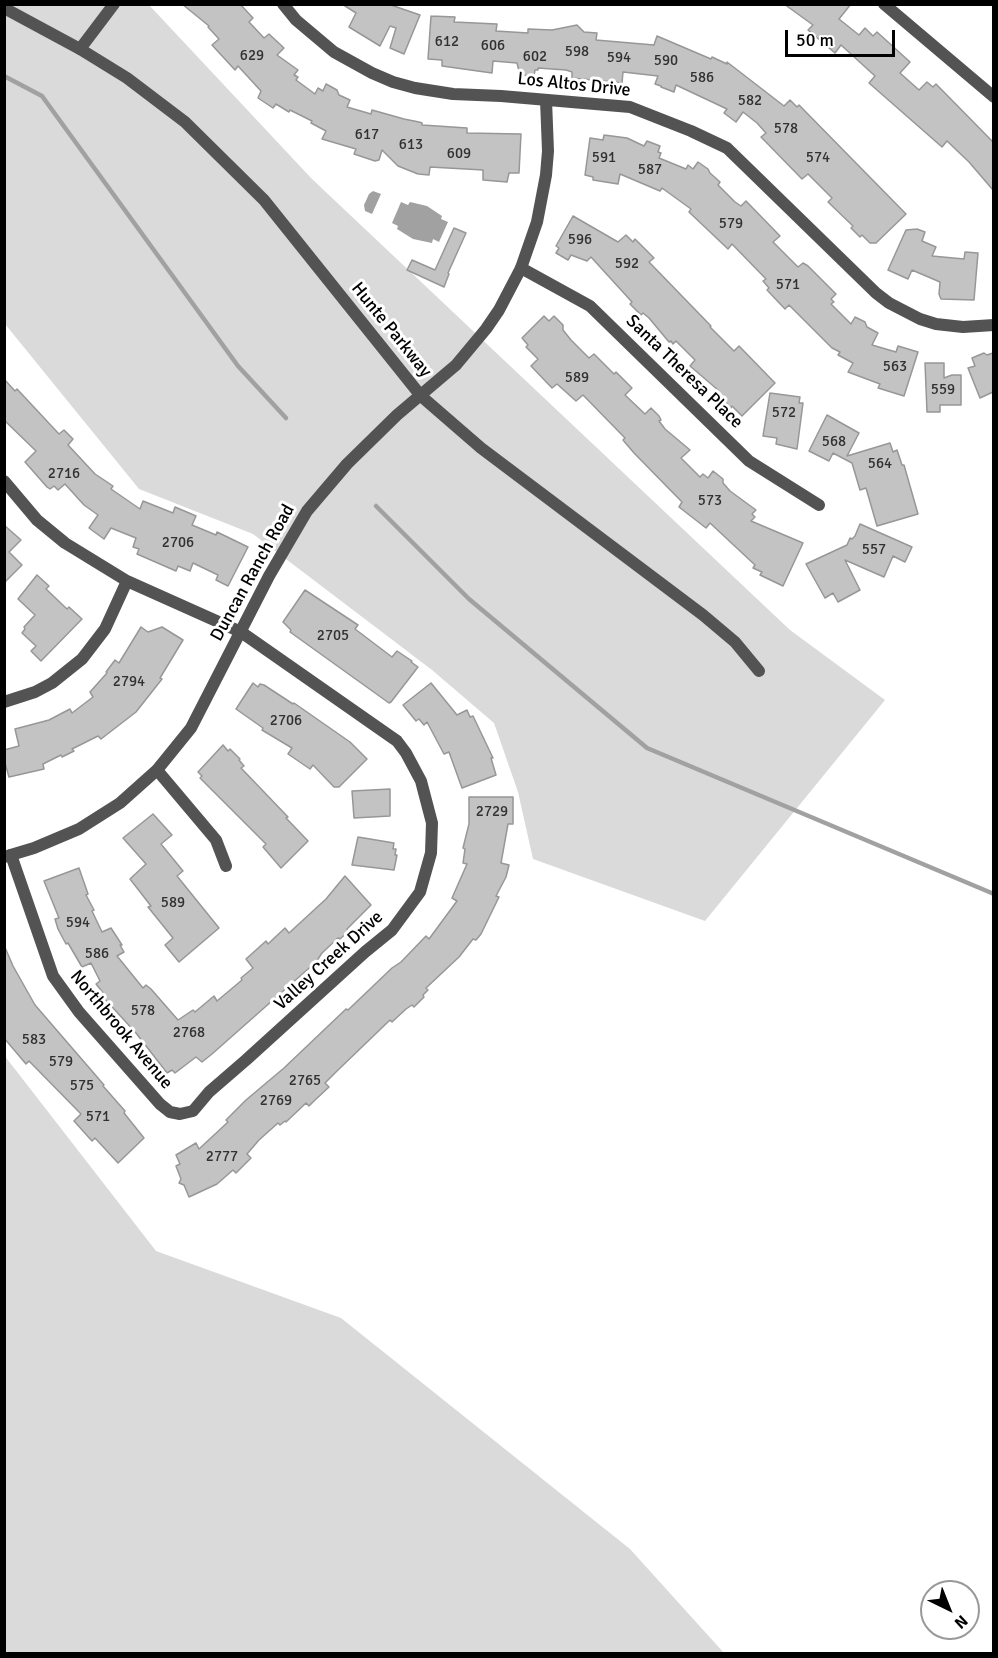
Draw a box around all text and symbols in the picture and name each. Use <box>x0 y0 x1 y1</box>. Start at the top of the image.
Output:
scale bar <box>788 18 898 56</box>
text: 50 m <box>796 29 834 51</box>
house number: 612 <box>435 33 459 51</box>
house number: 606 <box>481 37 505 55</box>
house number: 598 <box>565 43 589 61</box>
house number: 629 <box>240 47 264 65</box>
house number: 602 <box>523 48 547 66</box>
house number: 594 <box>607 49 631 67</box>
house number: 590 <box>654 52 678 70</box>
street label: Los Altos Drive <box>516 68 632 102</box>
house number: 586 <box>690 69 714 87</box>
house number: 582 <box>738 92 762 110</box>
house number: 578 <box>774 120 798 138</box>
house number: 617 <box>355 126 379 144</box>
house number: 613 <box>399 136 423 154</box>
house number: 609 <box>447 145 471 163</box>
house number: 591 <box>592 149 616 167</box>
house number: 574 <box>806 149 830 167</box>
house number: 587 <box>638 161 662 179</box>
house number: 579 <box>719 215 743 233</box>
house number: 596 <box>568 231 592 249</box>
house number: 592 <box>615 255 639 273</box>
house number: 571 <box>776 276 800 294</box>
street label: Hunte Parkway <box>346 278 436 382</box>
street label: Santa Theresa Place <box>621 311 747 433</box>
house number: 563 <box>883 358 907 376</box>
house number: 589 <box>565 369 589 387</box>
house number: 559 <box>931 381 955 399</box>
house number: 572 <box>772 404 796 422</box>
house number: 568 <box>822 433 846 451</box>
house number: 564 <box>868 455 892 473</box>
house number: 2716 <box>48 465 80 483</box>
house number: 573 <box>698 492 722 510</box>
street label: Duncan Ranch Road <box>206 501 300 645</box>
house number: 2706 <box>162 534 194 552</box>
house number: 557 <box>862 541 886 559</box>
house number: 2705 <box>317 627 349 645</box>
house number: 2794 <box>113 673 145 691</box>
house number: 2706 <box>270 712 302 730</box>
house number: 2729 <box>476 803 508 821</box>
house number: 589 <box>161 894 185 912</box>
street label: Valley Creek Drive <box>270 907 388 1015</box>
house number: 594 <box>66 914 90 932</box>
house number: 586 <box>85 945 109 963</box>
street label: Northbrook Avenue <box>65 966 177 1094</box>
house number: 578 <box>131 1002 155 1020</box>
house number: 2768 <box>173 1024 205 1042</box>
house number: 583 <box>22 1031 46 1049</box>
house number: 579 <box>49 1053 73 1071</box>
house number: 2765 <box>289 1072 321 1090</box>
house number: 575 <box>70 1077 94 1095</box>
house number: 2769 <box>260 1092 292 1110</box>
house number: 571 <box>86 1108 110 1126</box>
house number: 2777 <box>206 1148 238 1166</box>
north arrow <box>920 1580 980 1640</box>
text: N <box>950 1611 972 1633</box>

